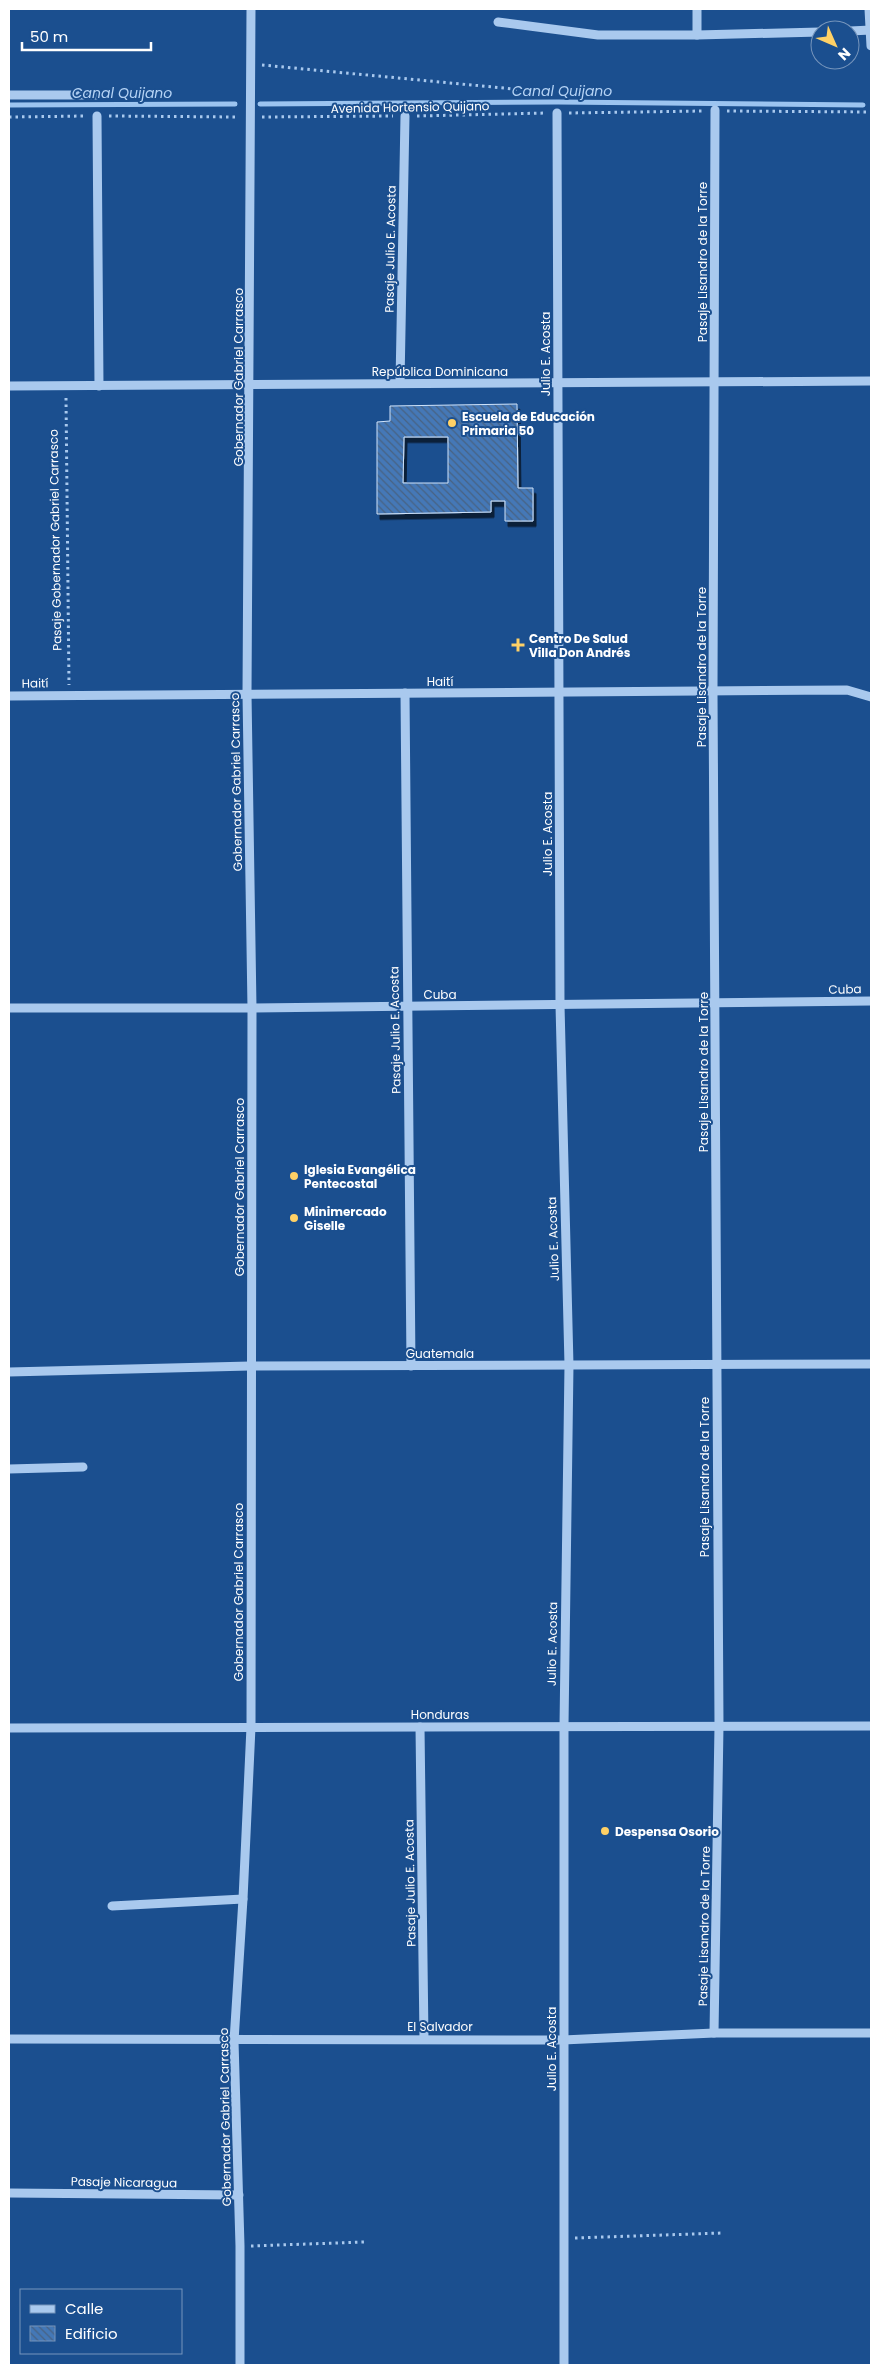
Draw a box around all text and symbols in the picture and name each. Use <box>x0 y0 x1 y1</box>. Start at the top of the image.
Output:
scale bar <box>22 20 151 52</box>
north arrow <box>810 20 860 70</box>
text: 50 m <box>30 26 68 47</box>
text: N <box>833 43 855 65</box>
water label: Canal Quijano <box>512 81 612 101</box>
water label: Canal Quijano <box>72 83 172 103</box>
street label: Avenida Hortensio Quijano <box>330 97 490 117</box>
street label: Pasaje Lisandro de la Torre <box>694 182 711 342</box>
street label: Pasaje Julio E. Acosta <box>380 185 400 313</box>
street label: Gobernador Gabriel Carrasco <box>230 287 247 466</box>
street label: Julio E. Acosta <box>537 312 554 396</box>
street label: República Dominicana <box>372 363 508 380</box>
place label: Escuela de Educación Primaria 50 <box>462 408 595 439</box>
marker: Escuela de Educación Primaria 50 <box>446 417 458 429</box>
street label: Pasaje Gobernador Gabriel Carrasco <box>45 429 65 651</box>
street label: Pasaje Lisandro de la Torre <box>693 587 710 747</box>
place label: Centro De Salud Villa Don Andrés <box>529 630 631 661</box>
marker: Centro De Salud Villa Don Andrés <box>511 638 525 652</box>
street label: Haití <box>427 673 453 690</box>
street label: Haití <box>22 674 49 692</box>
street label: Gobernador Gabriel Carrasco <box>226 692 246 871</box>
street label: Julio E. Acosta <box>539 792 556 876</box>
street label: Pasaje Julio E. Acosta <box>385 966 405 1094</box>
street label: Cuba <box>828 980 862 998</box>
street label: Cuba <box>423 986 457 1003</box>
street label: Pasaje Lisandro de la Torre <box>695 992 712 1152</box>
street label: Gobernador Gabriel Carrasco <box>231 1097 248 1276</box>
place label: Iglesia Evangélica Pentecostal <box>304 1161 416 1192</box>
marker: Iglesia Evangélica Pentecostal <box>288 1170 300 1182</box>
street label: Julio E. Acosta <box>543 1196 563 1282</box>
place label: Minimercado Giselle <box>304 1203 387 1234</box>
marker: Minimercado Giselle <box>288 1212 300 1224</box>
street label: Guatemala <box>406 1345 474 1362</box>
street label: Pasaje Lisandro de la Torre <box>696 1397 713 1557</box>
street label: Gobernador Gabriel Carrasco <box>230 1502 247 1681</box>
street label: Julio E. Acosta <box>543 1602 561 1686</box>
street label: Honduras <box>411 1706 469 1723</box>
street label: Pasaje Julio E. Acosta <box>400 1819 420 1947</box>
place label: Despensa Osorio <box>615 1823 719 1840</box>
marker: Despensa Osorio <box>599 1825 611 1837</box>
street label: Pasaje Lisandro de la Torre <box>694 1846 714 2006</box>
street label: Julio E. Acosta <box>543 2007 560 2091</box>
street label: El Salvador <box>407 2018 473 2035</box>
street label: Gobernador Gabriel Carrasco <box>215 2027 235 2206</box>
street label: Pasaje Nicaragua <box>71 2173 177 2191</box>
legend <box>20 2289 182 2354</box>
text: Calle <box>65 2298 103 2319</box>
text: Edificio <box>65 2323 118 2344</box>

